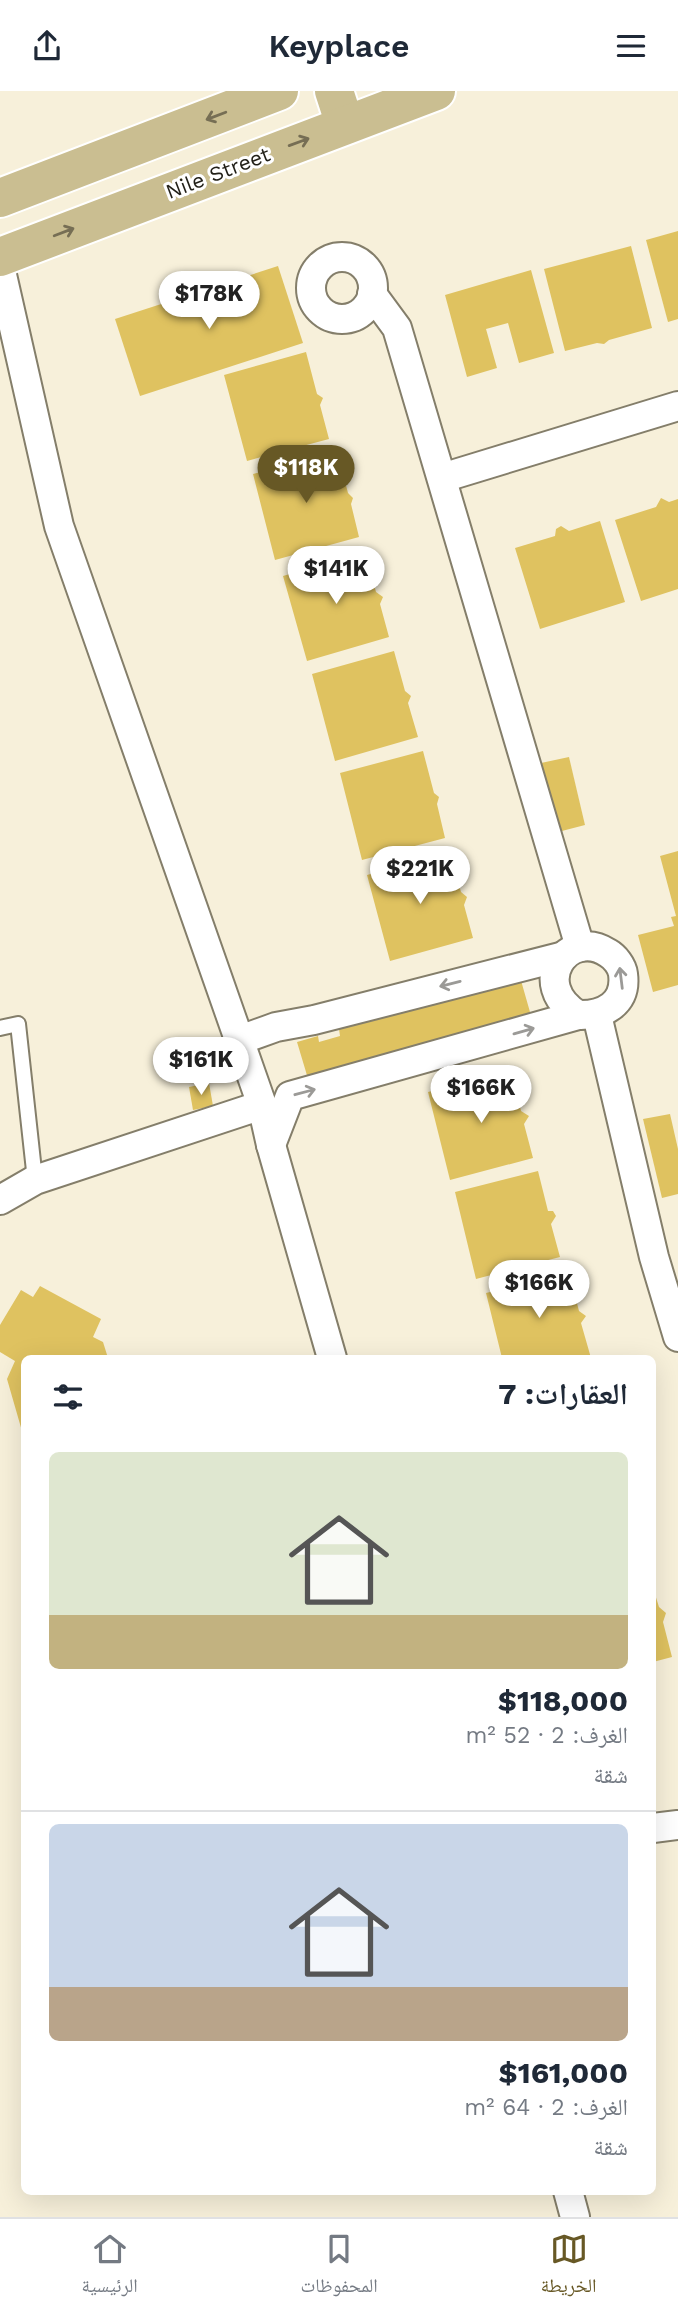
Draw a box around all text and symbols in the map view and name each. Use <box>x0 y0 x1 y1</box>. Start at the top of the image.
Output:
icon: share <box>28 27 66 65</box>
text: Keyplace <box>268 27 410 65</box>
icon: menu <box>612 27 650 65</box>
one-way arrow <box>205 110 227 123</box>
one-way arrow <box>288 135 309 147</box>
street label: Nile Street <box>162 141 274 204</box>
one-way arrow <box>52 224 74 237</box>
pin: $178K <box>160 271 258 331</box>
text: $178K <box>175 280 243 307</box>
pin: $118K <box>257 445 355 505</box>
text: $118K <box>274 454 338 481</box>
pin: $141K <box>287 547 385 606</box>
text: $141K <box>304 555 368 582</box>
pin: $221K <box>371 847 469 906</box>
text: $221K <box>386 855 454 882</box>
one-way arrow <box>615 967 628 990</box>
one-way arrow <box>439 978 462 991</box>
one-way arrow <box>513 1023 535 1036</box>
pin: $161K <box>152 1037 250 1097</box>
text: $161K <box>169 1046 233 1073</box>
pin: $166K <box>432 1065 530 1125</box>
text: $166K <box>447 1074 515 1101</box>
one-way arrow <box>294 1084 316 1097</box>
pin: $166K <box>490 1261 588 1320</box>
text: $166K <box>505 1269 573 1296</box>
text: العقارات: 7 <box>498 1376 628 1411</box>
icon: filters <box>49 1378 87 1416</box>
icon: home <box>276 1497 402 1623</box>
text: $118,000 <box>498 1683 628 1718</box>
text: الغرف: 2 · 52 m² <box>465 1722 628 1749</box>
text: شقة <box>594 1762 628 1789</box>
icon: home <box>276 1869 402 1995</box>
text: $161,000 <box>499 2055 628 2090</box>
text: الغرف: 2 · 64 m² <box>464 2094 628 2121</box>
text: شقة <box>594 2134 628 2161</box>
tab: الرئيسية <box>81 2230 138 2304</box>
tab: المحفوظات <box>301 2230 378 2304</box>
tab: الخريطة <box>541 2230 597 2304</box>

